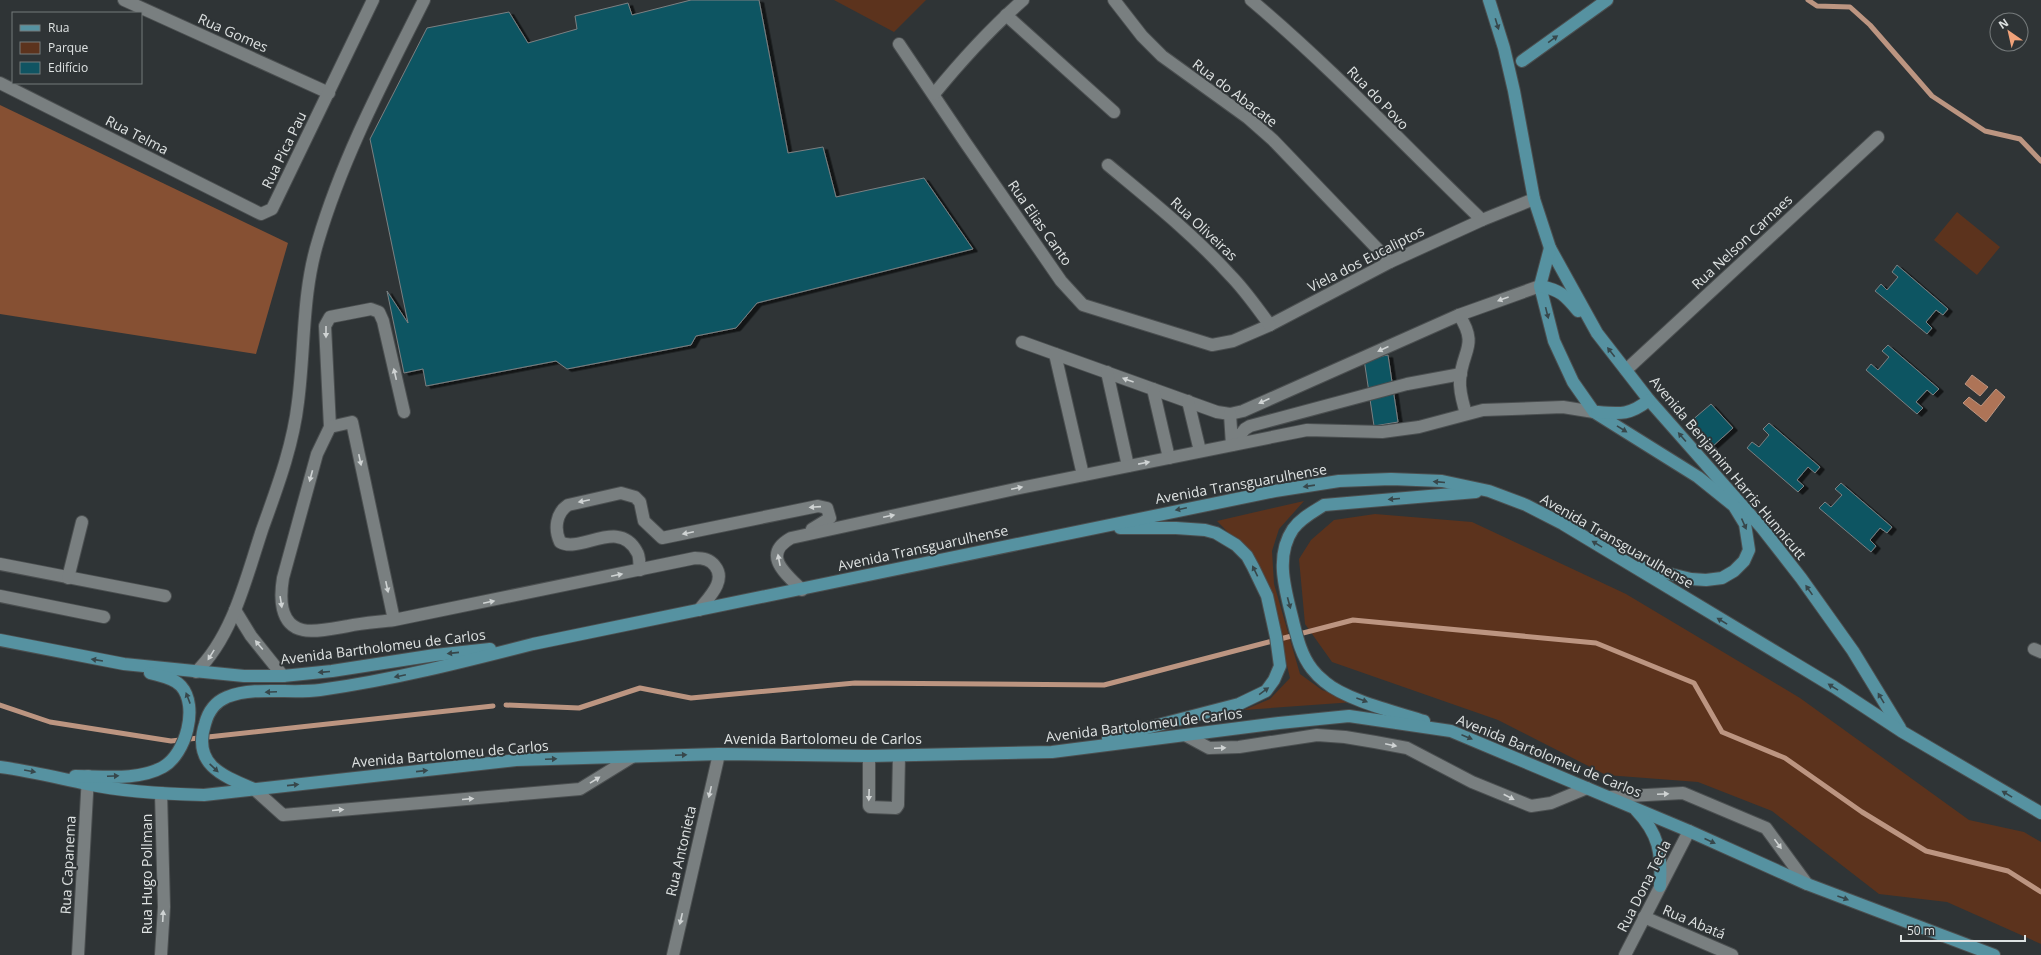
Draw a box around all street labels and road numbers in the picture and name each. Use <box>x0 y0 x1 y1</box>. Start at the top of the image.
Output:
street label: Rua Gomes <box>195 9 271 57</box>
street label: Rua do Abacate <box>1189 54 1282 131</box>
street label: Rua do Povo <box>1343 62 1414 134</box>
street label: Rua Pica Pau <box>257 108 310 191</box>
street label: Rua Telma <box>102 111 172 159</box>
street label: Rua Elias Canto <box>1004 176 1077 269</box>
street label: Rua Nelson Carnaes <box>1687 190 1796 293</box>
street label: Rua Oliveiras <box>1167 193 1242 265</box>
street label: Viela dos Eucaliptos <box>1304 221 1428 296</box>
street label: Avenida Benjamim Harris Hunnicutt <box>1646 372 1811 563</box>
street label: Avenida Transguarulhense <box>1154 459 1328 508</box>
street label: Avenida Transguarulhense <box>1537 489 1697 592</box>
street label: Avenida Transguarulhense <box>836 520 1010 575</box>
street label: Avenida Bartholomeu de Carlos <box>279 624 487 669</box>
street label: Avenida Bartolomeu de Carlos <box>1045 703 1244 746</box>
street label: Avenida Bartolomeu de Carlos <box>1454 710 1645 802</box>
street label: Avenida Bartolomeu de Carlos <box>724 729 922 748</box>
street label: Avenida Bartolomeu de Carlos <box>351 735 550 772</box>
street label: Rua Antonieta <box>661 804 700 898</box>
street label: Rua Hugo Pollman <box>137 814 156 934</box>
street label: Rua Capanema <box>55 815 80 915</box>
street label: Rua Dona Tecla <box>1612 837 1675 935</box>
street label: Rua Abatá <box>1660 900 1729 943</box>

